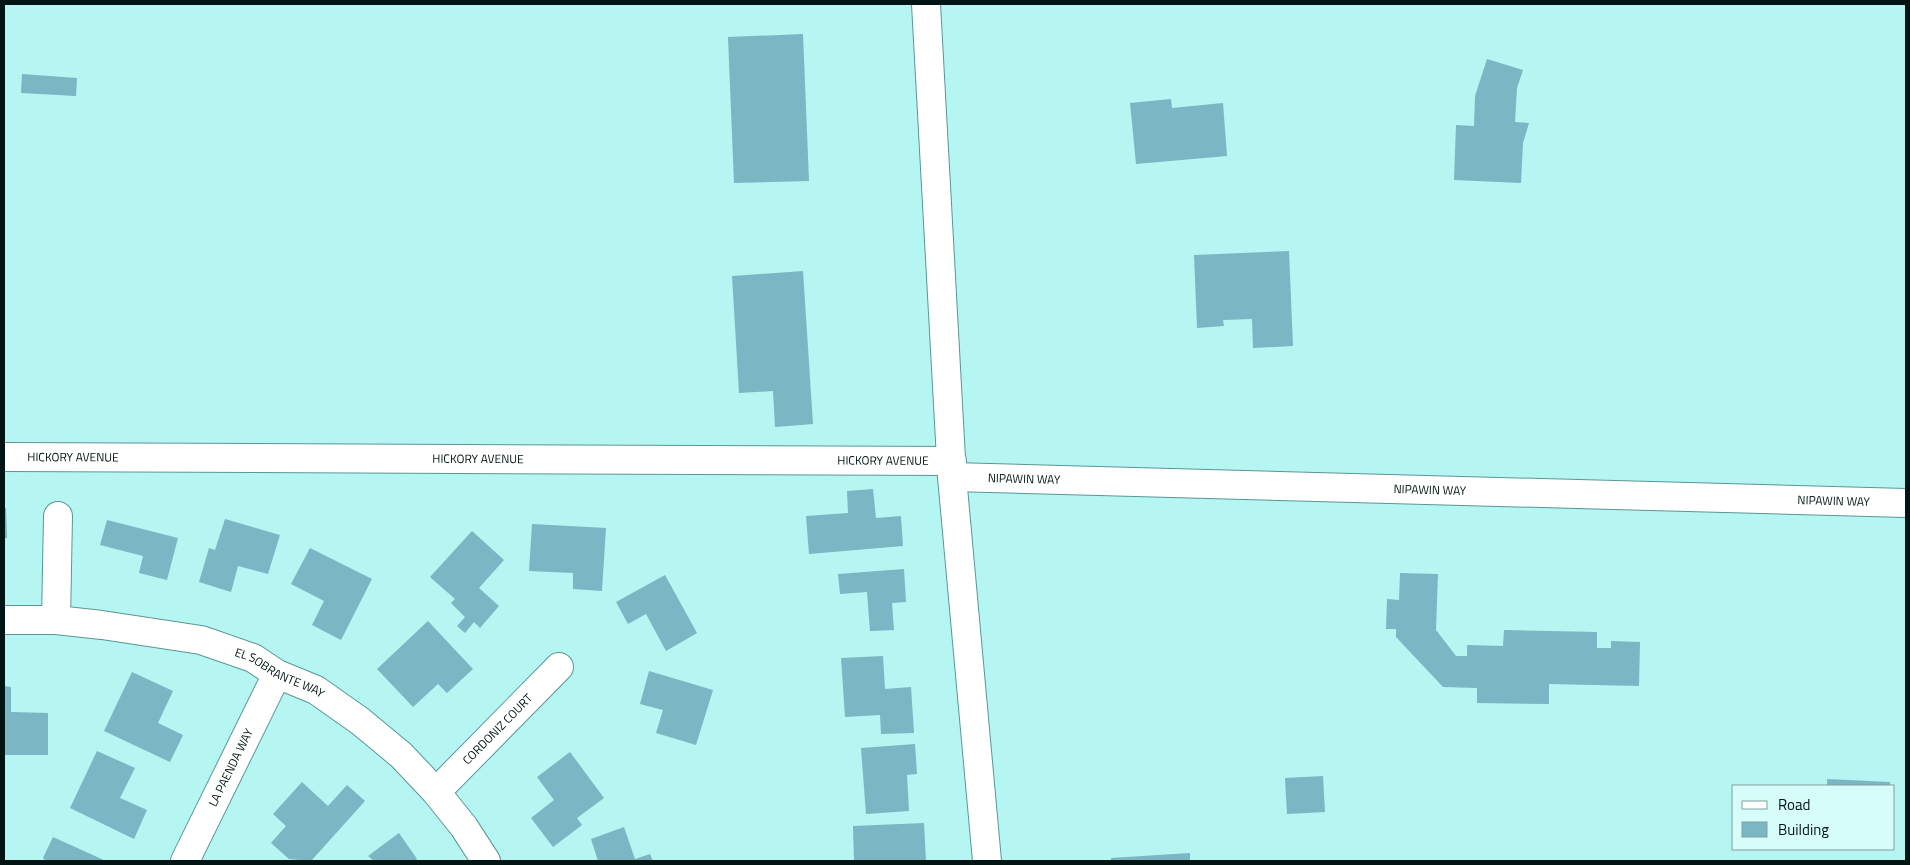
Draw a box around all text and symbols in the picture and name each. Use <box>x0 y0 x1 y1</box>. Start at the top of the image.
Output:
street label: HICKORY AVENUE <box>27 447 119 466</box>
street label: HICKORY AVENUE <box>432 449 524 468</box>
street label: HICKORY AVENUE <box>837 451 929 470</box>
street label: NIPAWIN WAY <box>987 468 1061 489</box>
street label: NIPAWIN WAY <box>1393 479 1467 500</box>
street label: NIPAWIN WAY <box>1797 490 1871 511</box>
street label: EL SOBRANTE WAY <box>232 642 329 703</box>
street label: CORDONIZ COURT <box>458 689 537 769</box>
street label: LA PAENDA WAY <box>203 725 258 810</box>
legend <box>1732 785 1895 850</box>
text: Road <box>1778 793 1810 816</box>
text: Building <box>1778 818 1829 841</box>

